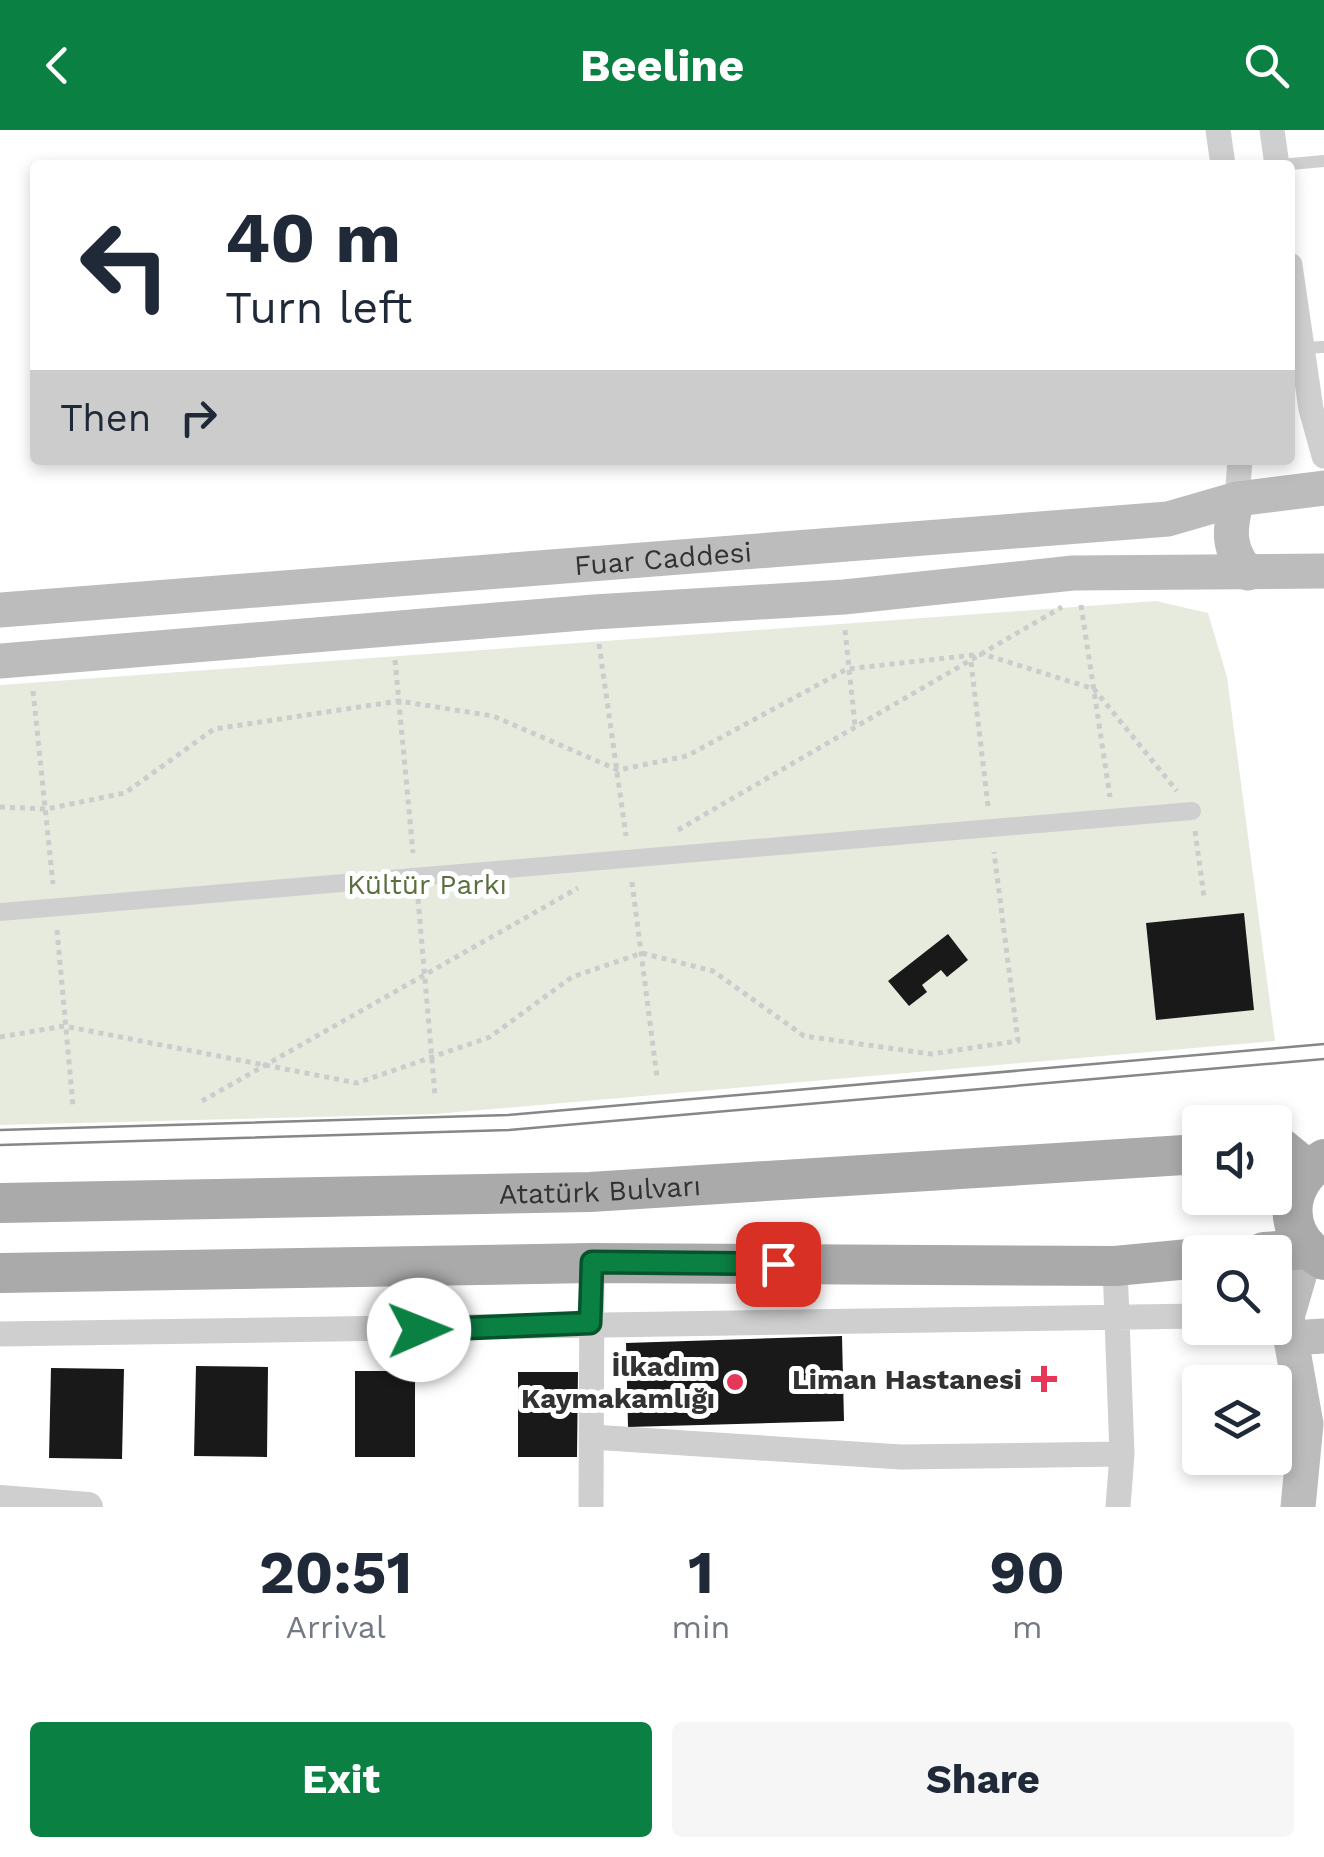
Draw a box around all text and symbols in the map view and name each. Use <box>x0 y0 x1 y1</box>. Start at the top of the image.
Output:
icon: back <box>30 38 85 93</box>
icon: search <box>1239 38 1294 93</box>
text: Beeline <box>580 39 744 92</box>
text: 40 m <box>225 197 401 279</box>
icon: left <box>60 200 190 330</box>
text: Turn left <box>225 281 412 334</box>
icon: right <box>171 390 226 445</box>
text: Then <box>60 396 151 440</box>
street label: Fuar Caddesi <box>573 535 753 582</box>
park label: Kültür Parkı <box>347 868 507 901</box>
map controls <box>1182 1105 1292 1475</box>
button: sound <box>1182 1105 1292 1215</box>
street label: Atatürk Bulvarı <box>498 1169 702 1211</box>
pin <box>736 1222 821 1307</box>
button: search <box>1182 1235 1292 1345</box>
icon: arrive <box>751 1237 806 1292</box>
position arrow <box>367 1278 471 1382</box>
place label: İlkadım Kaymakamlığı <box>521 1350 715 1415</box>
place label: Liman Hastanesi <box>792 1363 1022 1396</box>
button: layers <box>1182 1365 1292 1475</box>
marker: Liman Hastanesi <box>1031 1366 1057 1392</box>
marker: İlkadım Kaymakamlığı <box>724 1371 746 1393</box>
text: 20:51 <box>259 1537 412 1608</box>
text: 1 <box>688 1537 714 1608</box>
text: 90 <box>989 1537 1065 1608</box>
text: Arrival <box>286 1608 386 1646</box>
text: min <box>671 1608 730 1646</box>
text: m <box>1012 1608 1042 1646</box>
button: Exit <box>30 1722 652 1837</box>
button: Share <box>672 1722 1294 1837</box>

